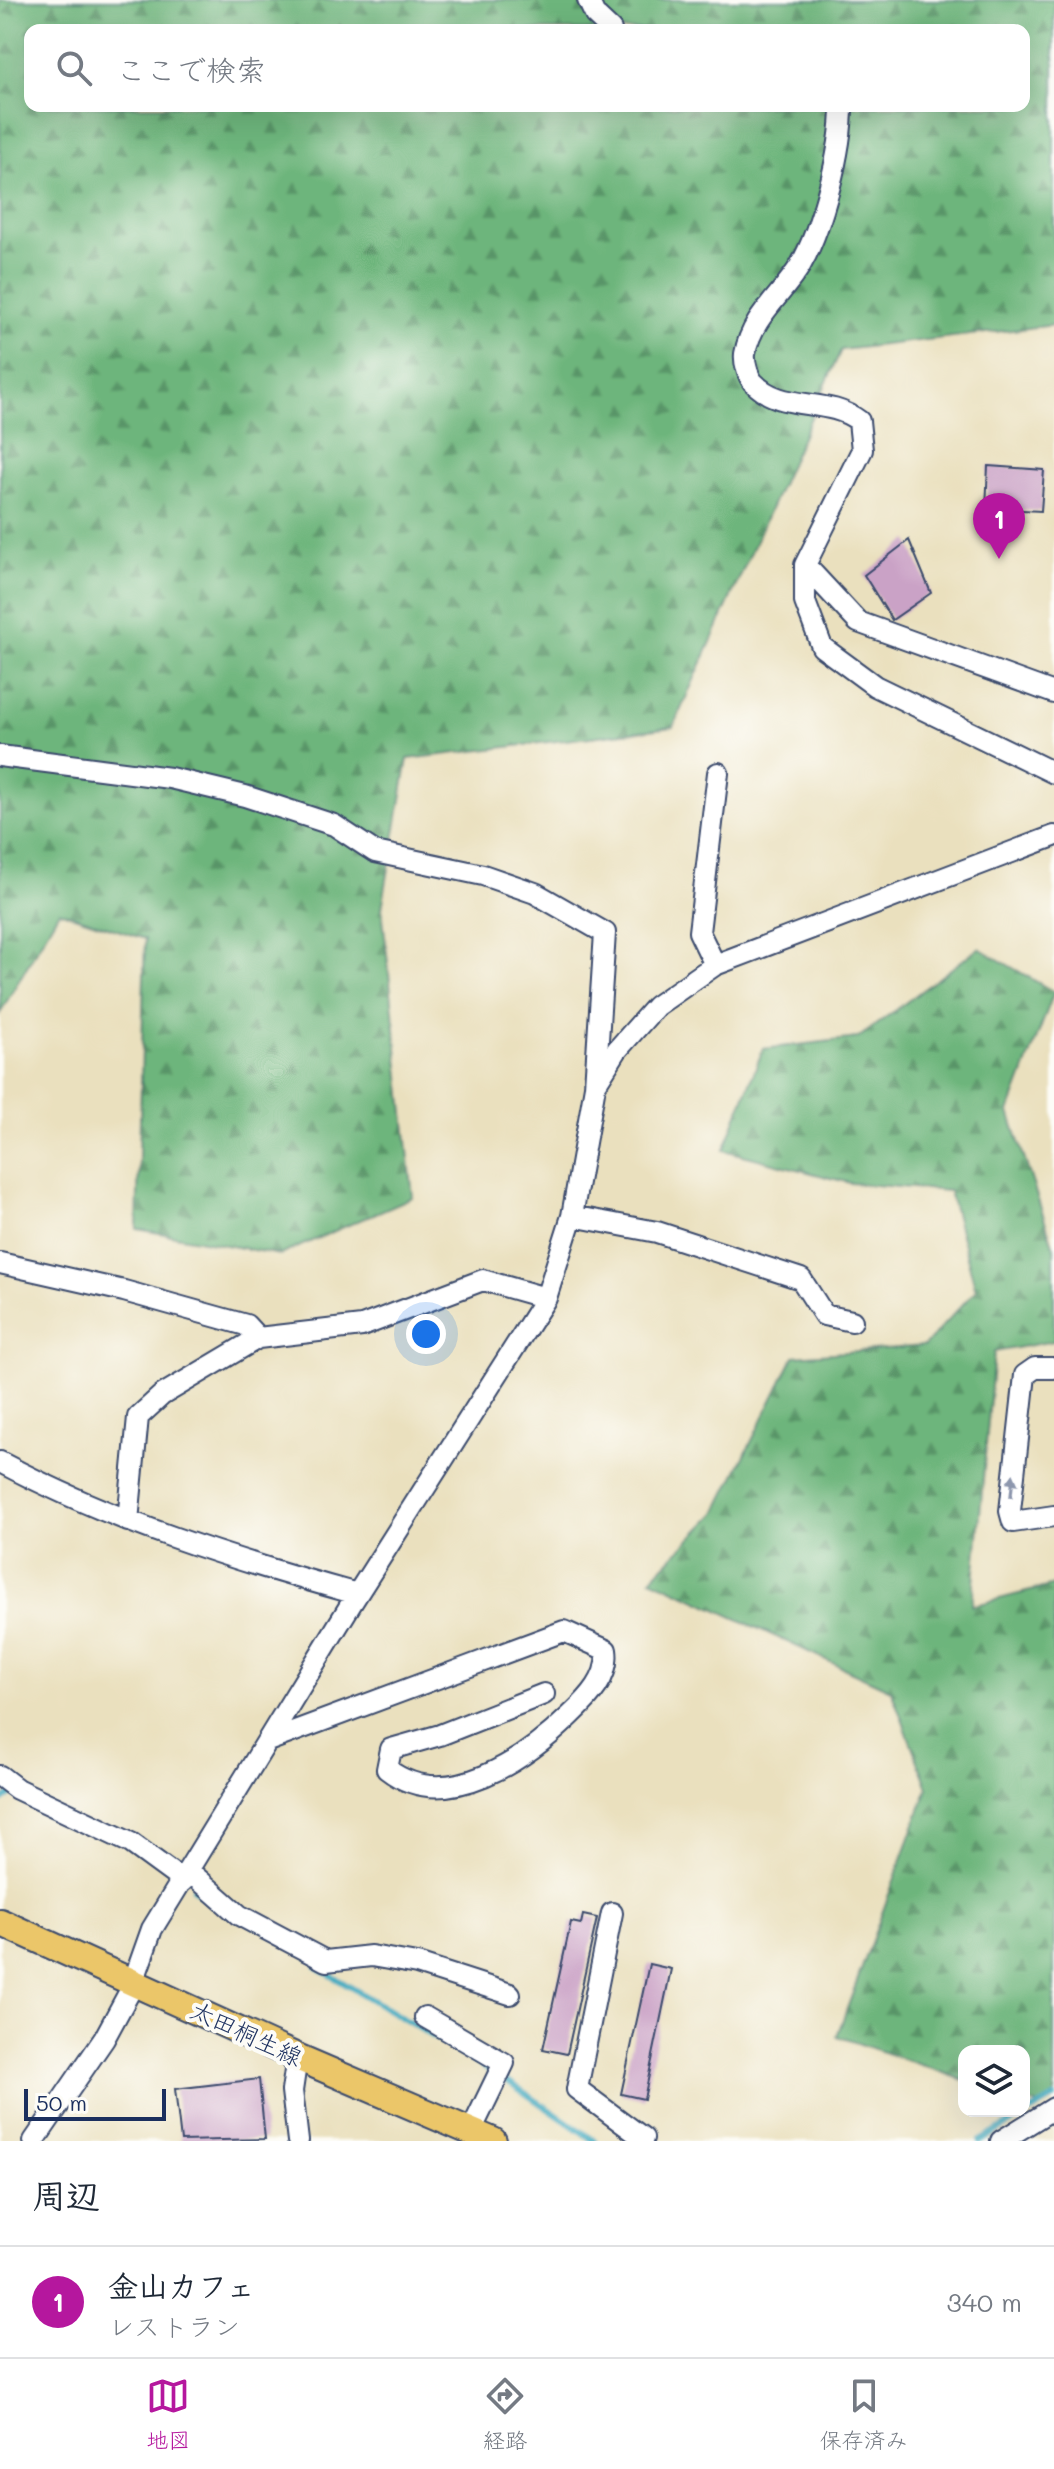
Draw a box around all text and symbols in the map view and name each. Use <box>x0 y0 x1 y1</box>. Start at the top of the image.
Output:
search box <box>24 24 1030 112</box>
icon: search <box>52 46 96 90</box>
text: ここで検索 <box>116 49 266 89</box>
pin: 1 <box>973 493 1025 559</box>
your location <box>406 1314 446 1354</box>
one-way arrow <box>1006 1473 1019 1498</box>
street label: 太田桐生線 <box>186 1993 308 2072</box>
map controls <box>958 2045 1030 2117</box>
button: layers <box>958 2045 1030 2117</box>
scale bar <box>24 2085 166 2121</box>
text: 50 m <box>36 2088 87 2117</box>
text: 周辺 <box>32 2172 100 2217</box>
text: 金山カフェ <box>108 2265 256 2305</box>
text: 1 <box>52 2285 64 2319</box>
text: 340 m <box>946 2285 1022 2319</box>
text: レストラン <box>108 2309 240 2343</box>
tab: 地図 <box>146 2374 190 2454</box>
tab: 経路 <box>483 2374 527 2454</box>
tab: 保存済み <box>820 2374 908 2454</box>

